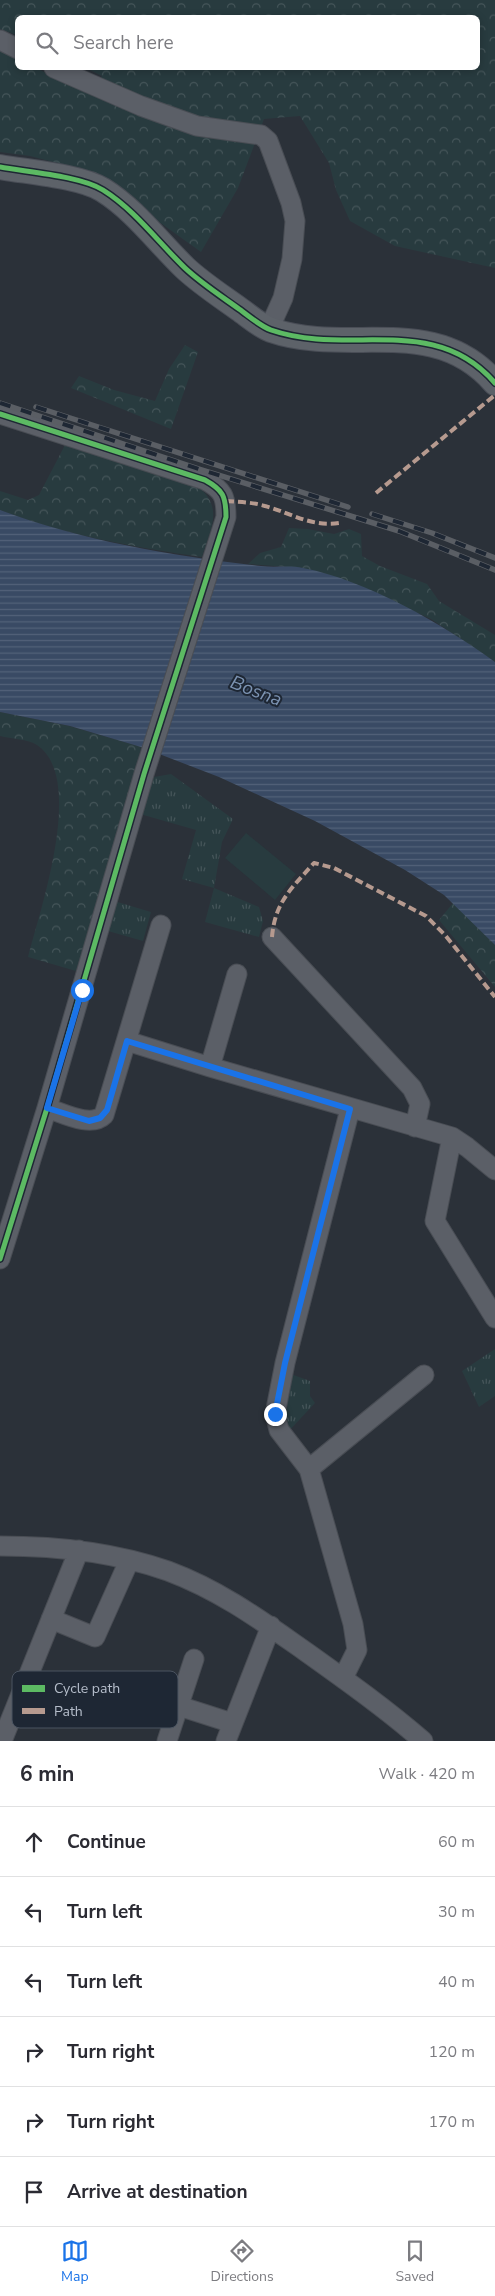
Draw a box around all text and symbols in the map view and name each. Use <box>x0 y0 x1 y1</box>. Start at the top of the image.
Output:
search box <box>15 15 480 70</box>
icon: search <box>33 29 61 57</box>
text: Search here <box>73 30 174 56</box>
water label: Bosna <box>226 669 286 713</box>
route start <box>71 979 94 1002</box>
route end <box>264 1403 287 1426</box>
legend <box>12 1671 178 1728</box>
text: Cycle path <box>54 1679 120 1698</box>
text: Path <box>54 1702 83 1721</box>
text: 6 min <box>20 1760 74 1788</box>
text: Walk · 420 m <box>379 1763 475 1785</box>
icon: ahead <box>20 1828 48 1856</box>
text: Continue <box>67 1829 146 1855</box>
text: 60 m <box>438 1831 475 1853</box>
icon: left <box>20 1898 48 1926</box>
text: Turn left <box>67 1899 142 1925</box>
text: 30 m <box>438 1901 475 1923</box>
icon: left <box>20 1968 48 1996</box>
text: Turn left <box>67 1969 142 1995</box>
text: 40 m <box>438 1971 475 1993</box>
icon: right <box>20 2038 48 2066</box>
text: Turn right <box>67 2039 154 2065</box>
text: 120 m <box>428 2041 475 2063</box>
icon: right <box>20 2108 48 2136</box>
text: Turn right <box>67 2109 154 2135</box>
text: 170 m <box>428 2111 475 2133</box>
icon: arrive <box>20 2178 48 2206</box>
text: Arrive at destination <box>67 2179 248 2205</box>
tab: Map <box>61 2237 89 2286</box>
tab: Directions <box>211 2237 274 2286</box>
tab: Saved <box>395 2237 434 2286</box>

